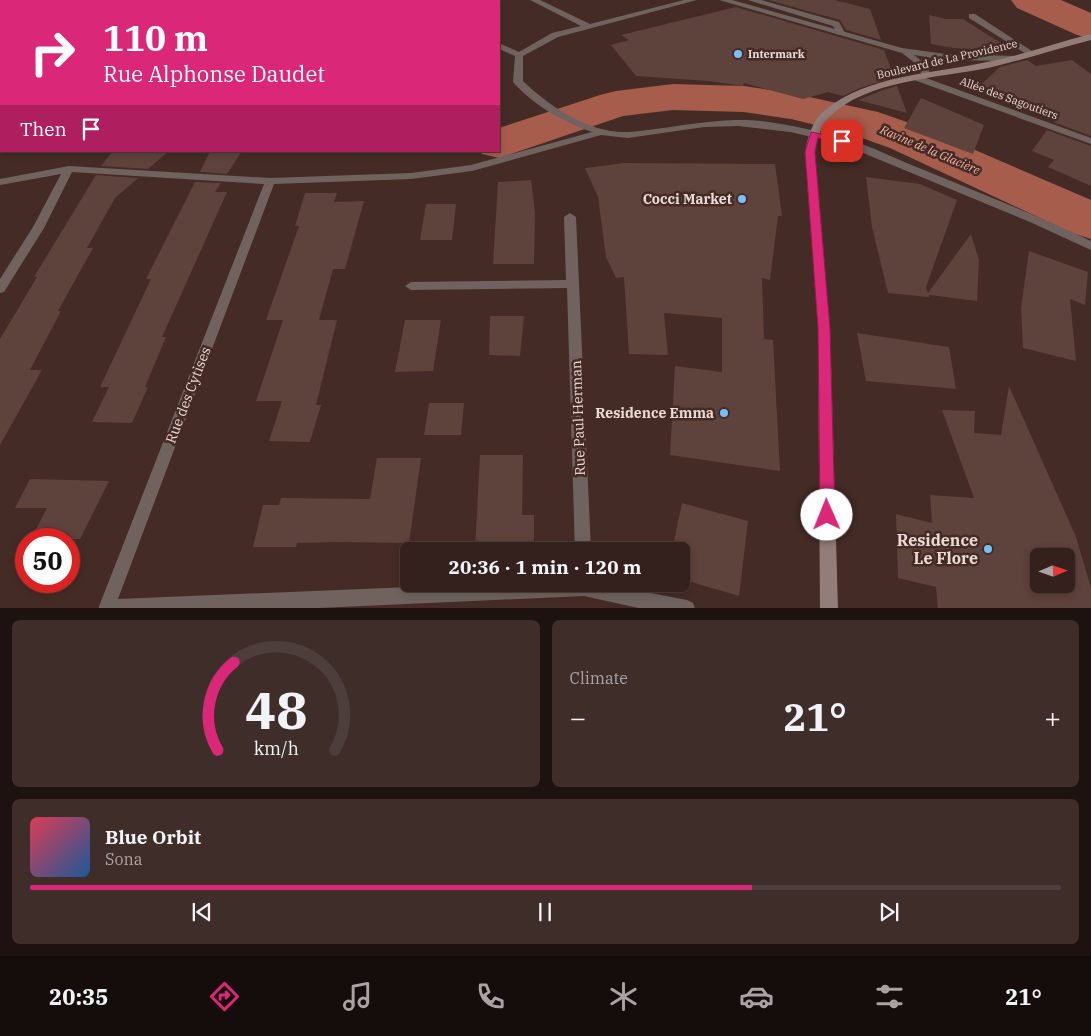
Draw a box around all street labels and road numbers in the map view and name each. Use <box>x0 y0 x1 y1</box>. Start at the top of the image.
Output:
street label: Boulevard de La Providence <box>875 36 1019 82</box>
street label: Allée des Sagoutiers <box>958 74 1060 122</box>
street label: Rue des Cytises <box>161 344 215 446</box>
street label: Rue Paul Herman <box>567 360 589 476</box>

